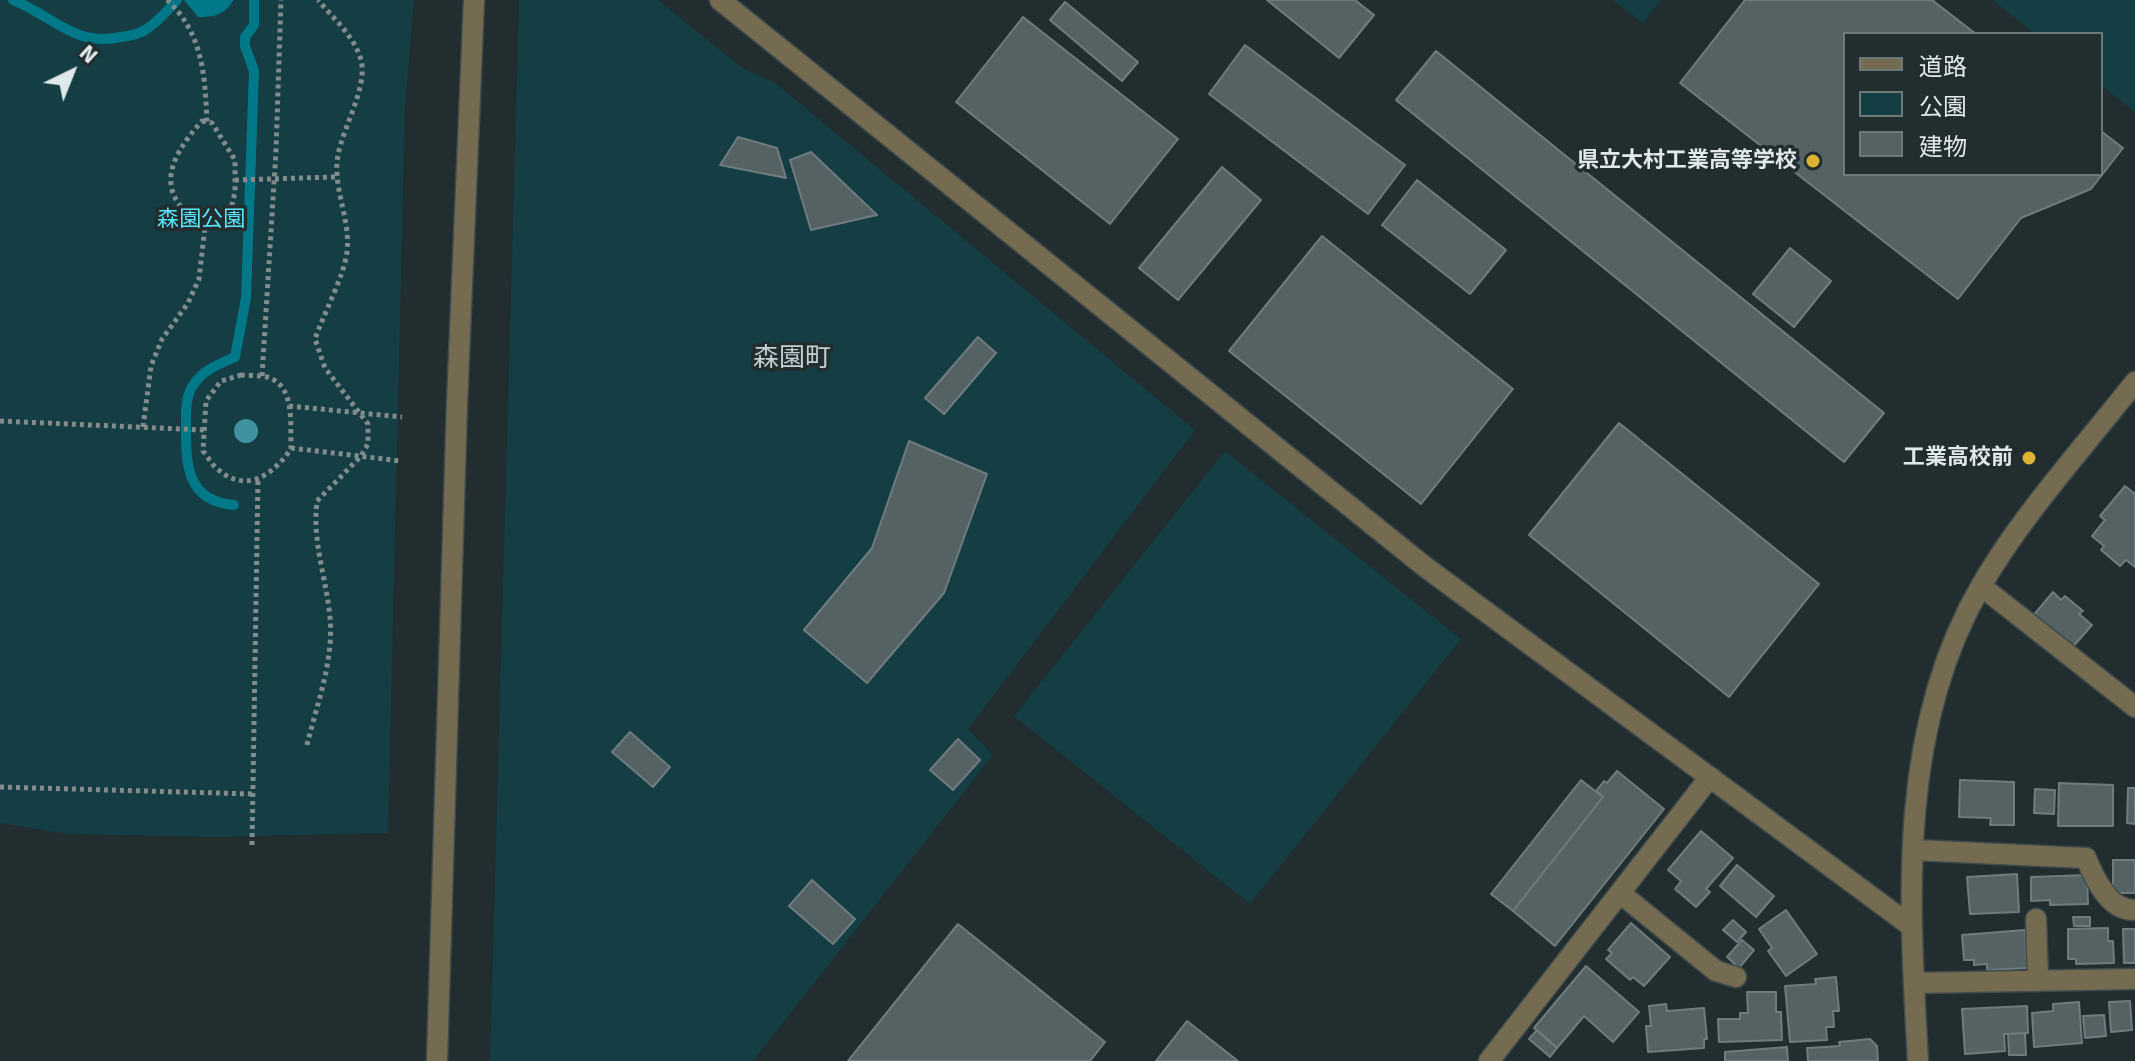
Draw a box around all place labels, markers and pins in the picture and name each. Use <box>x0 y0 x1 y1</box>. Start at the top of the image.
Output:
place label: 県立大村工業高等学校 <box>1577 148 1797 174</box>
marker: 県立大村工業高等学校 <box>1804 152 1822 170</box>
place label: 工業高校前 <box>1903 445 2013 471</box>
marker: 工業高校前 <box>2020 449 2038 467</box>

